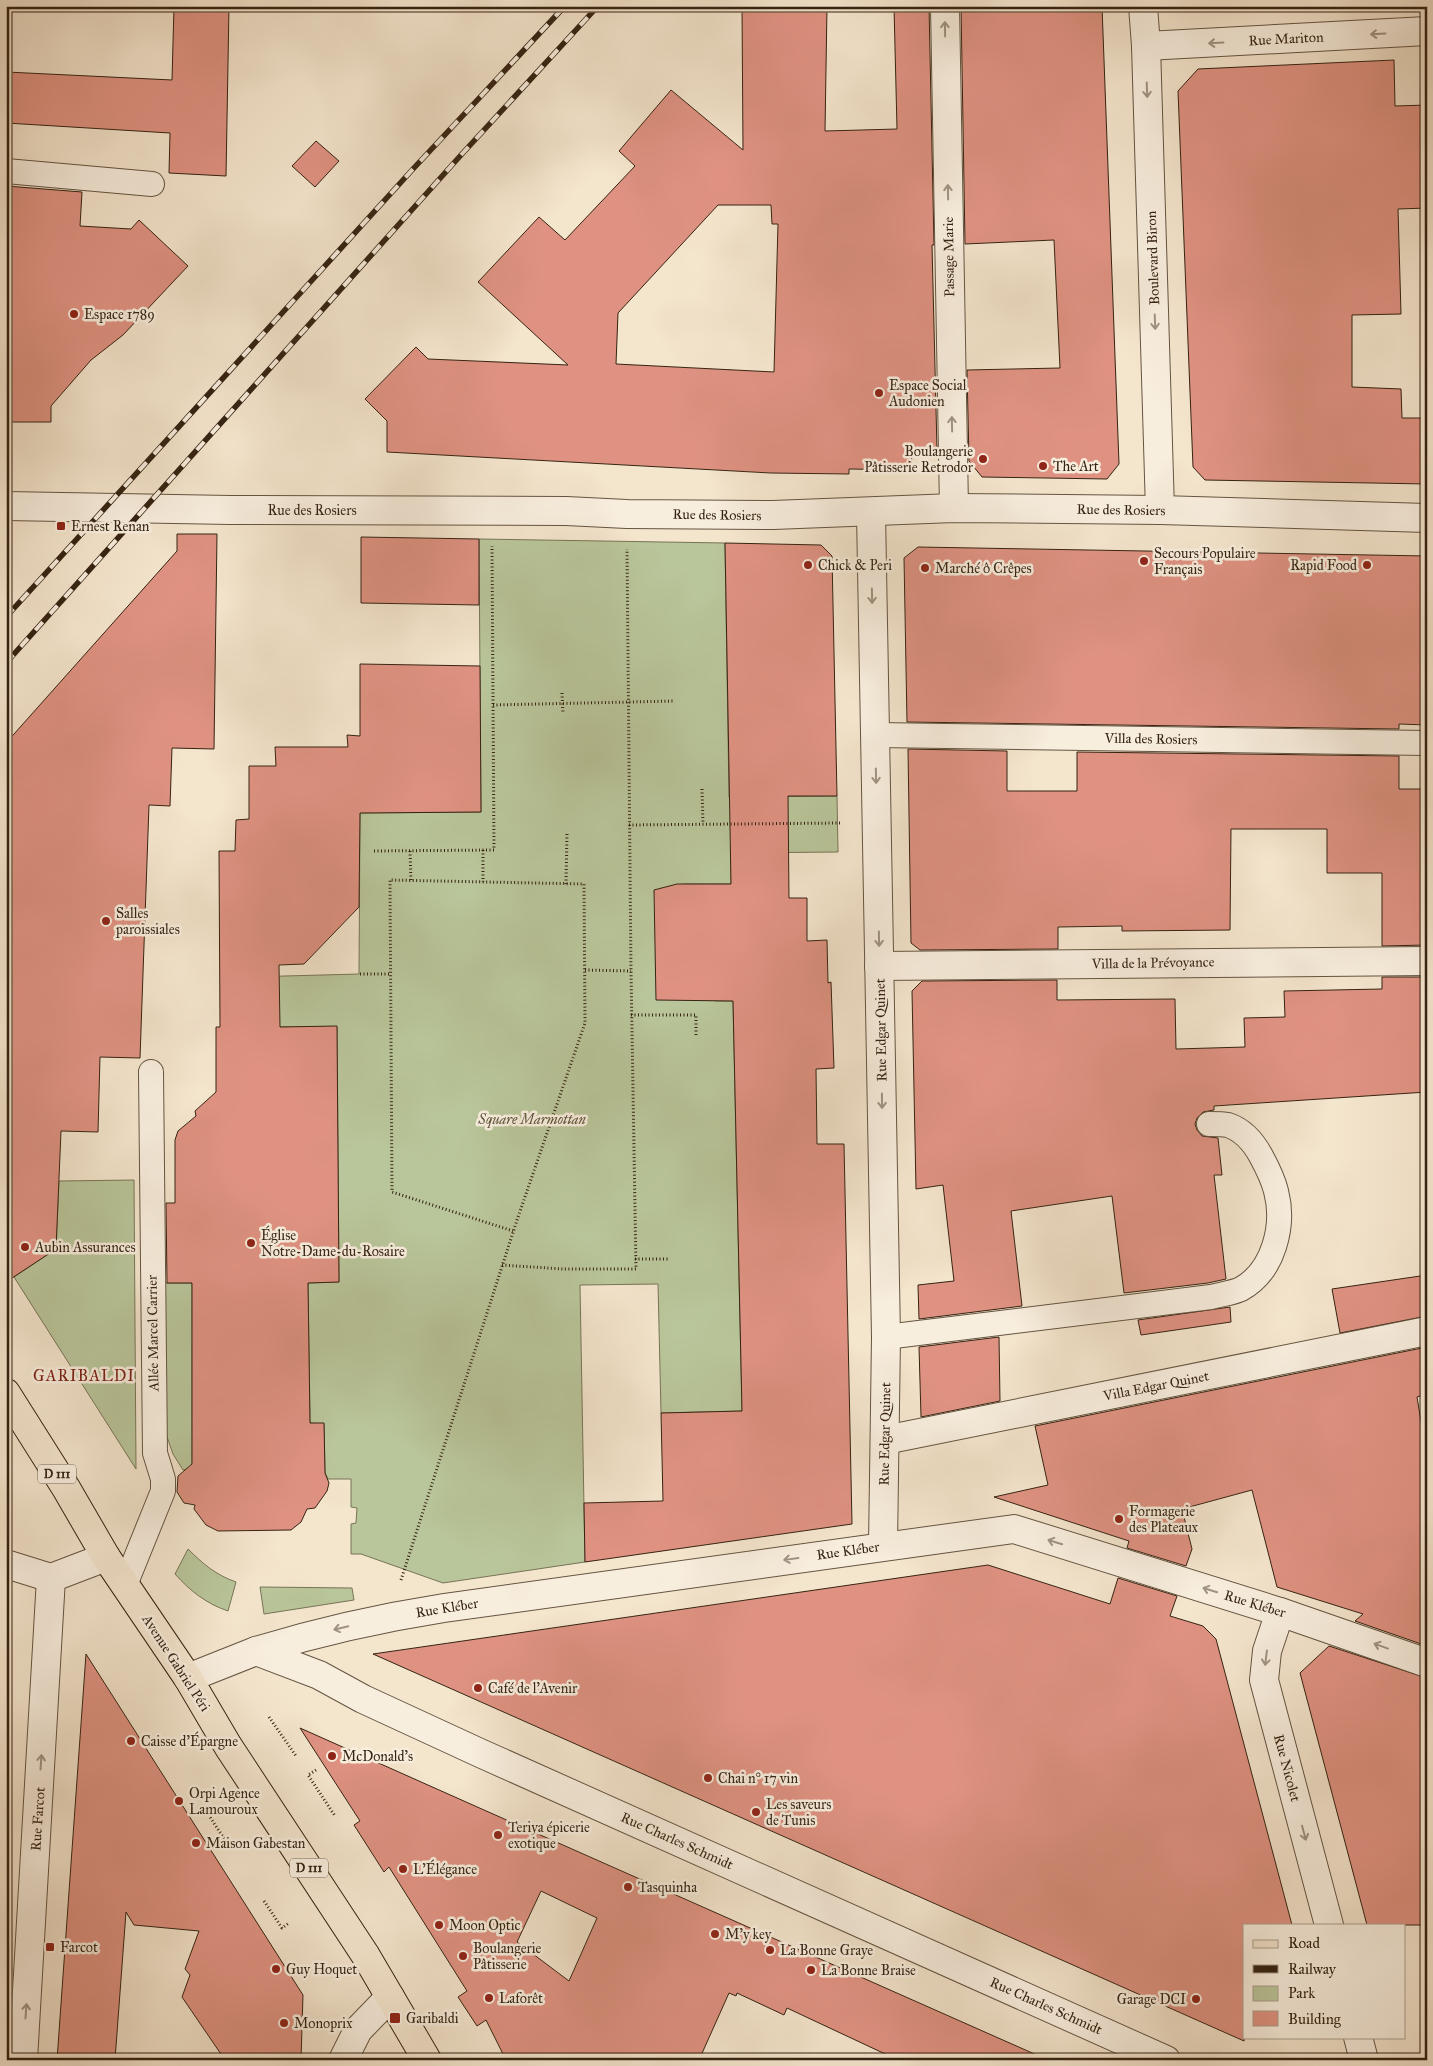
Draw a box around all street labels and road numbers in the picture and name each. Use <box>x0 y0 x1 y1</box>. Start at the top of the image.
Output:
street label: Rue Mariton <box>1248 29 1324 49</box>
street label: Boulevard Biron <box>1143 210 1163 305</box>
street label: Passage Marie <box>940 217 958 297</box>
street label: Rue des Rosiers <box>1076 501 1166 519</box>
street label: Rue des Rosiers <box>268 502 356 519</box>
street label: Rue des Rosiers <box>672 506 762 524</box>
street label: Villa des Rosiers <box>1103 730 1198 748</box>
street label: Villa de la Prévoyance <box>1090 953 1215 973</box>
street label: Rue Edgar Quinet <box>872 978 890 1082</box>
street label: Allée Marcel Carrier <box>143 1274 163 1392</box>
street label: Villa Edgar Quinet <box>1101 1367 1210 1405</box>
street label: Rue Edgar Quinet <box>876 1382 894 1486</box>
road number: D 111 <box>38 1465 76 1484</box>
street label: Rue Kléber <box>815 1538 881 1564</box>
street label: Rue Kléber <box>1222 1587 1289 1622</box>
street label: Rue Kléber <box>414 1595 480 1621</box>
street label: Avenue Gabriel Péri <box>138 1610 214 1715</box>
street label: Rue Nicolet <box>1270 1732 1304 1804</box>
street label: Rue Farcot <box>27 1786 49 1852</box>
street label: Rue Charles Schmidt <box>618 1809 736 1873</box>
road number: D 111 <box>290 1859 328 1878</box>
street label: Rue Charles Schmidt <box>987 1974 1105 2038</box>

